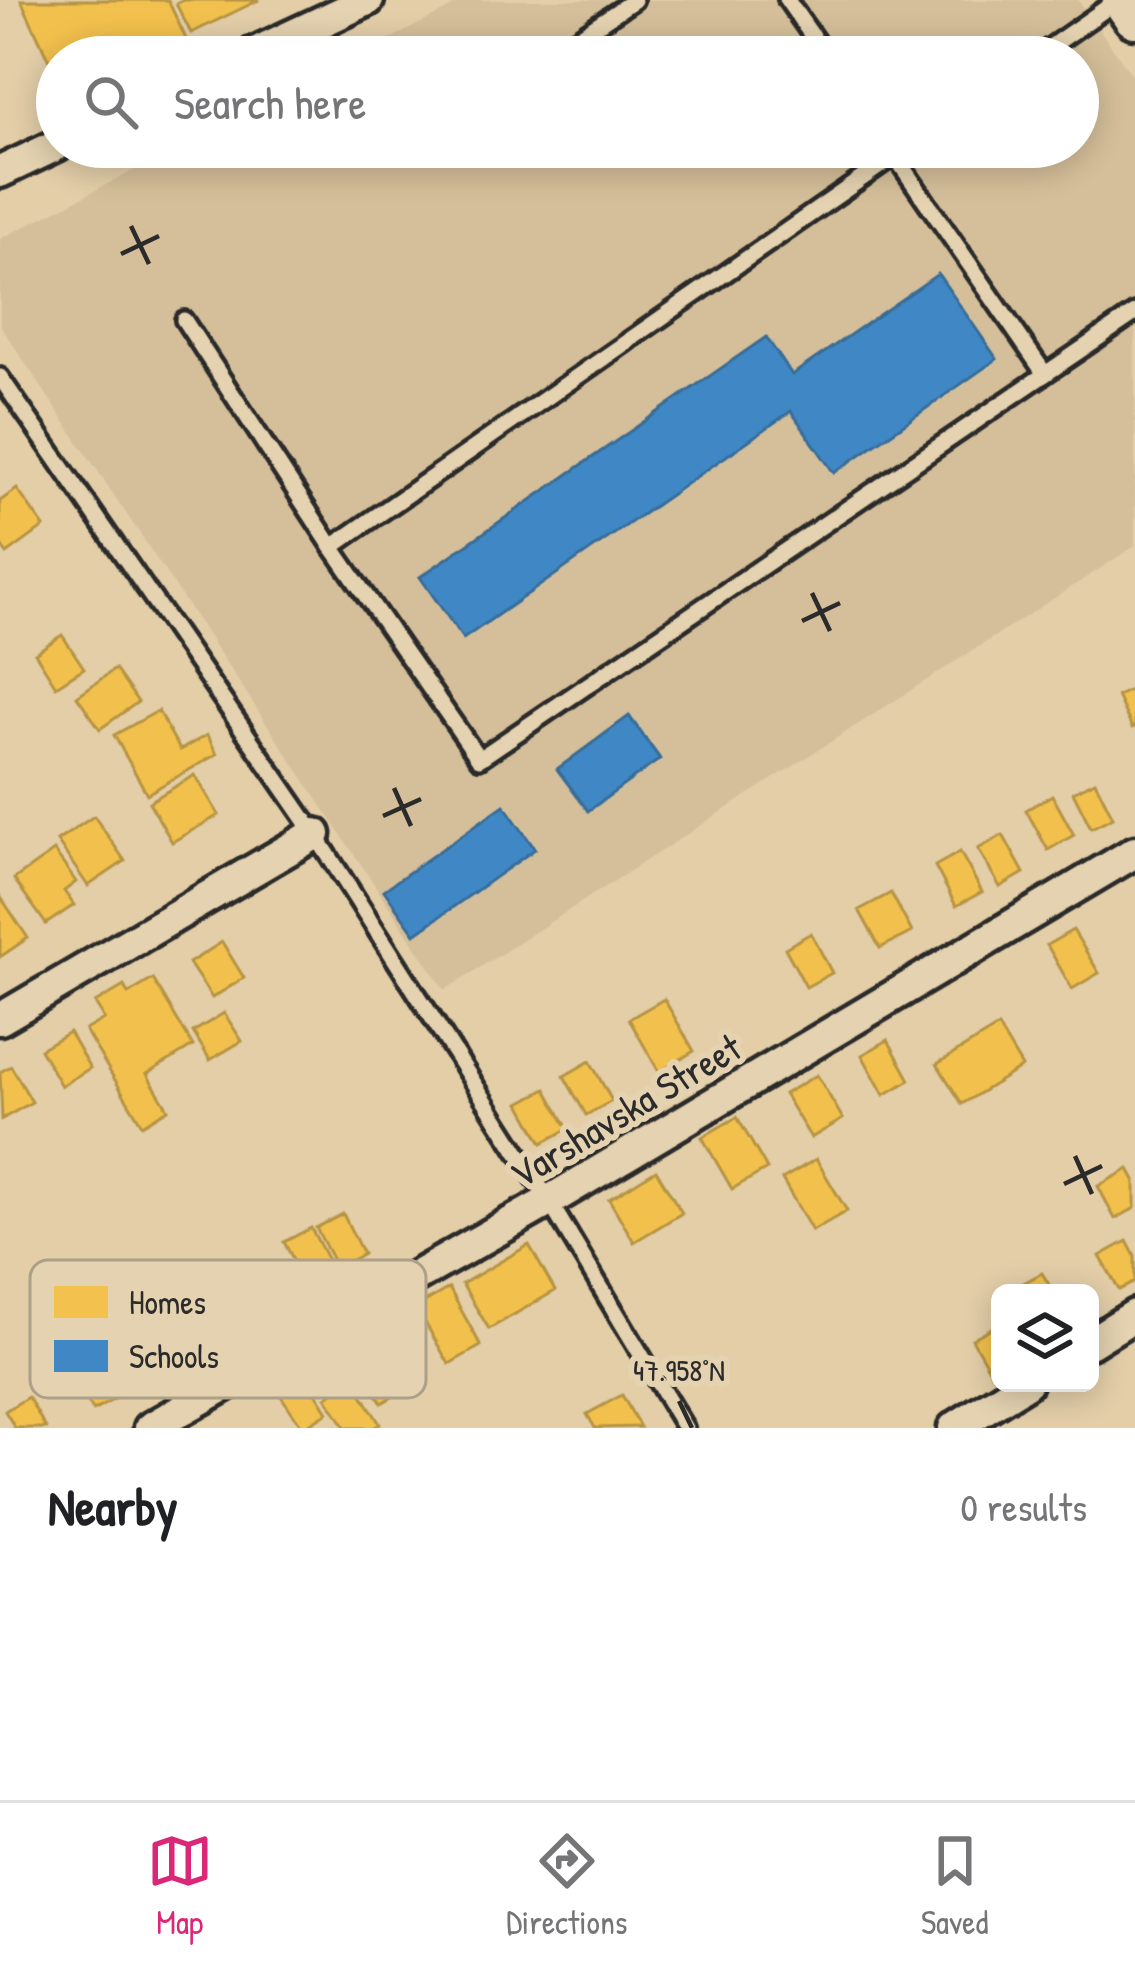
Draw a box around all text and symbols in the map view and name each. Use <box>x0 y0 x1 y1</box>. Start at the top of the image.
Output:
search box <box>36 36 1099 168</box>
icon: search <box>78 69 144 135</box>
text: Search here <box>174 72 366 133</box>
street label: Varshavska Street <box>500 1020 751 1200</box>
legend <box>30 1260 426 1398</box>
text: Homes <box>129 1280 206 1324</box>
map controls <box>991 1284 1099 1392</box>
button: layers <box>991 1284 1099 1392</box>
text: Schools <box>129 1334 219 1378</box>
text: 47.958°N <box>633 1350 725 1390</box>
text: Nearby <box>48 1472 178 1541</box>
text: 0 results <box>961 1480 1087 1533</box>
tab: Map <box>147 1828 213 1944</box>
tab: Directions <box>506 1828 628 1944</box>
tab: Saved <box>921 1828 988 1944</box>

